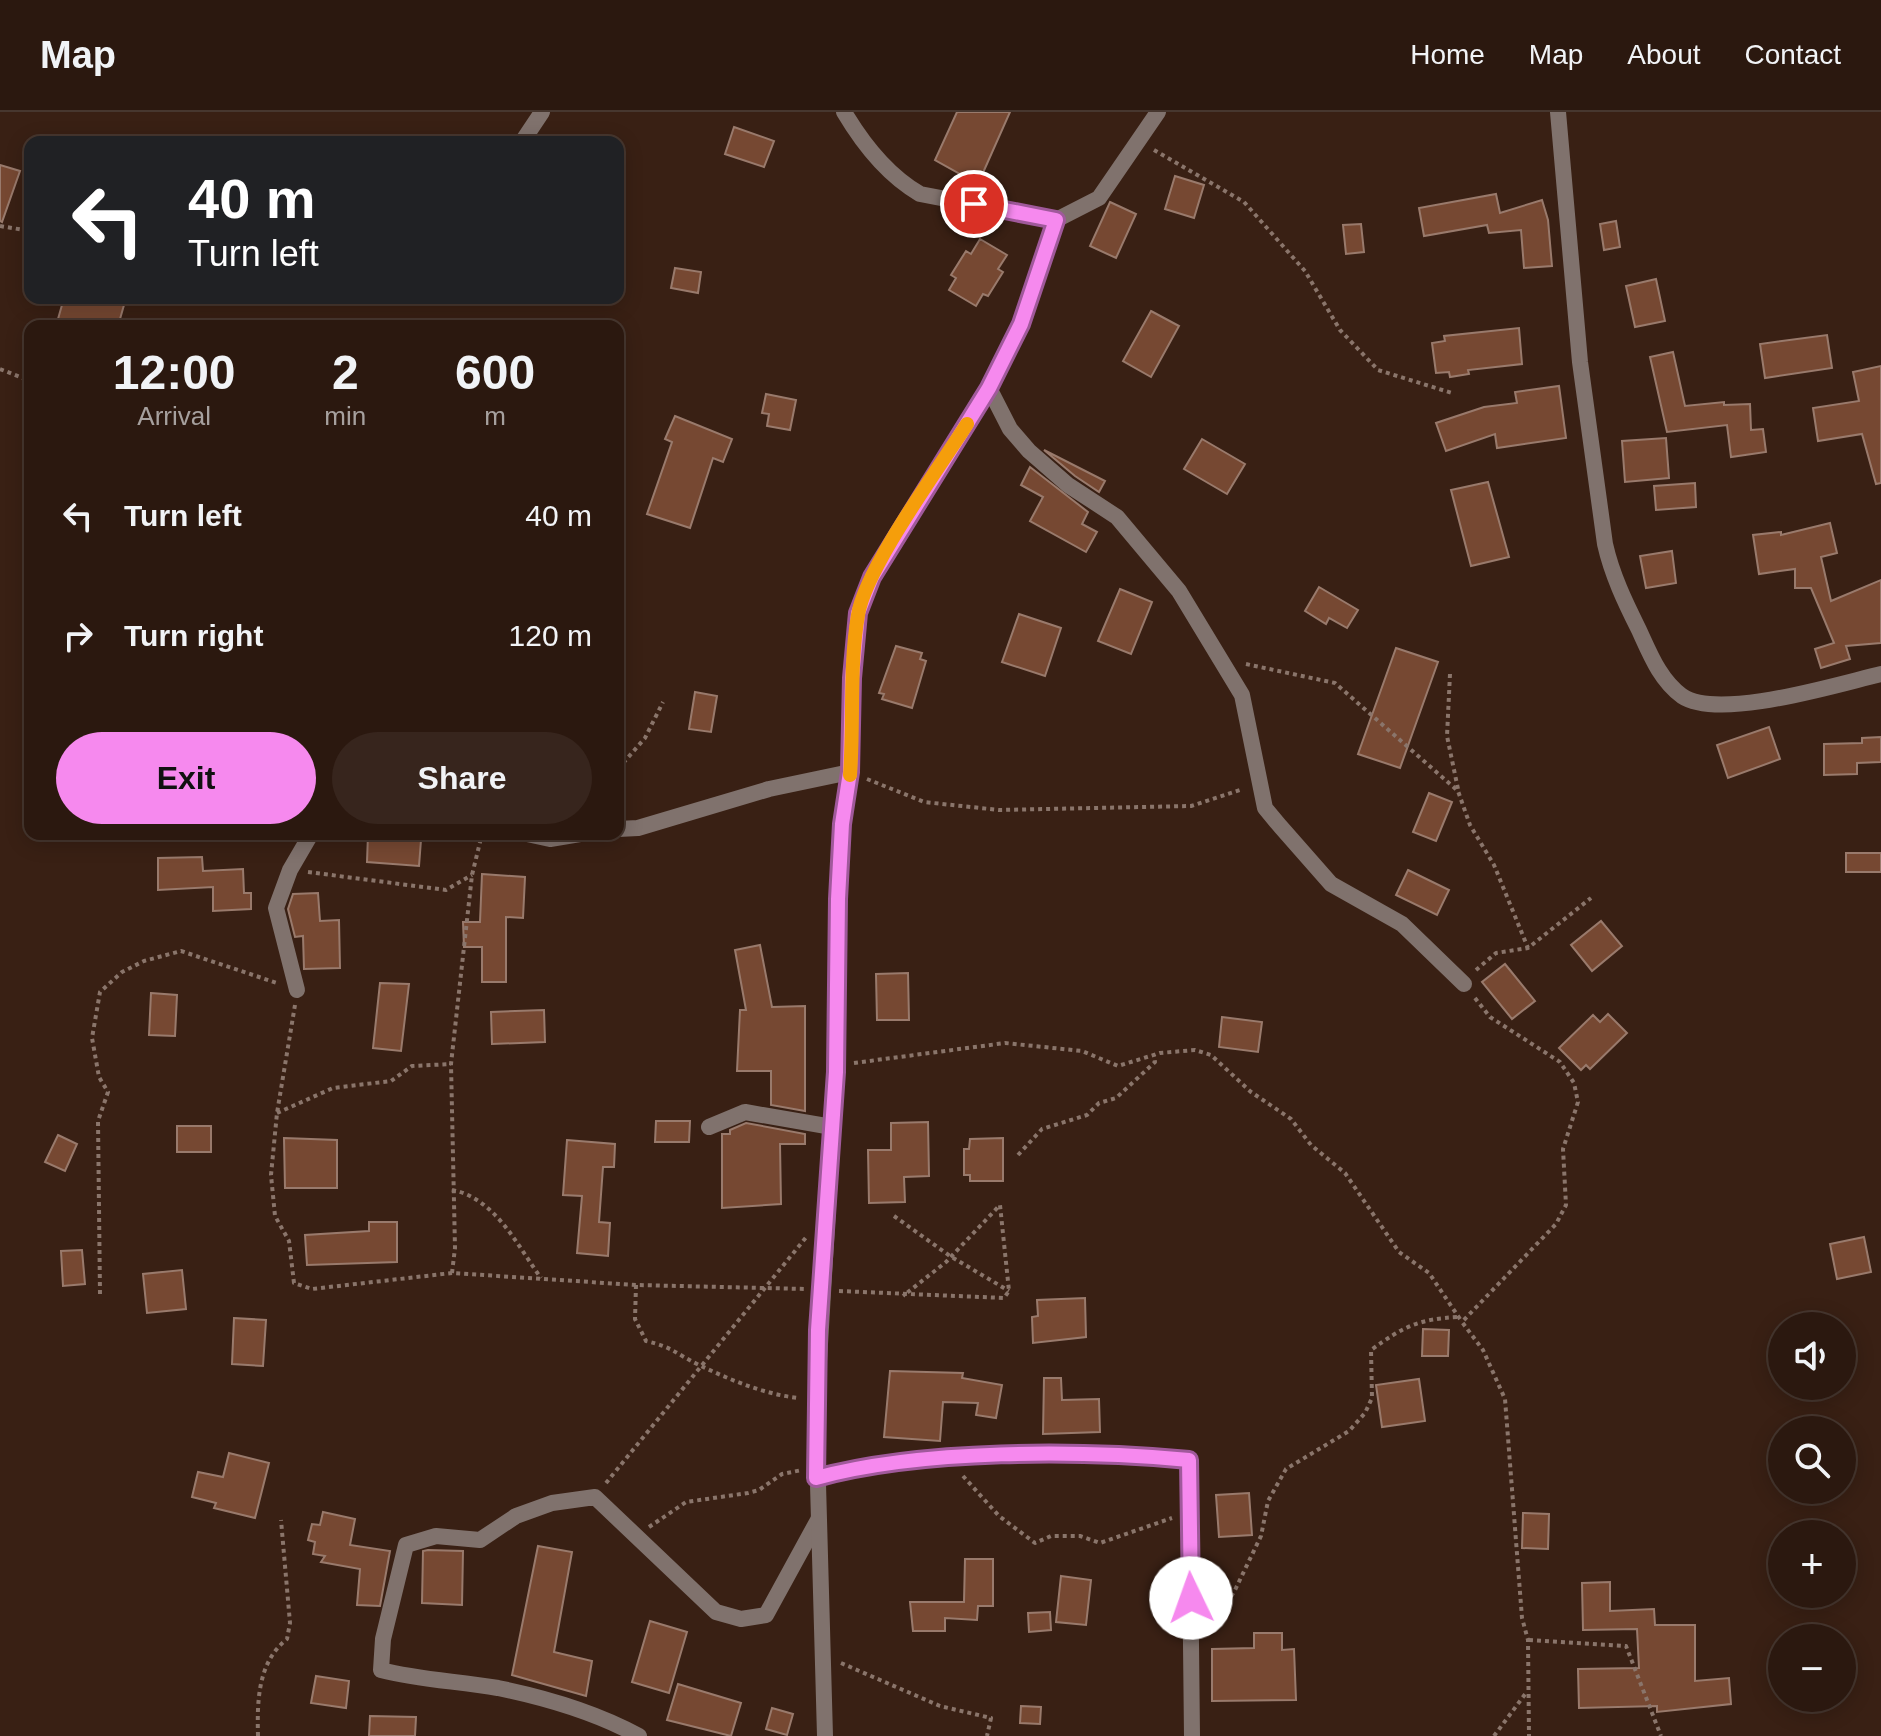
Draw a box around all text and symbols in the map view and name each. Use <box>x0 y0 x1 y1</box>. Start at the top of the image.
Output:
text: Map <box>40 34 116 76</box>
text: Home <box>1410 39 1485 70</box>
text: Map <box>1529 39 1583 70</box>
text: About <box>1627 39 1701 70</box>
text: Contact <box>1745 39 1841 70</box>
text: 40 m <box>188 167 316 230</box>
icon: left <box>56 168 160 272</box>
pin <box>940 170 1008 238</box>
icon: arrive <box>952 182 996 226</box>
text: Turn left <box>188 233 319 274</box>
text: 12:00 <box>113 346 236 399</box>
text: 2 <box>332 346 359 399</box>
text: 600 <box>455 346 535 399</box>
text: Arrival <box>137 401 211 431</box>
text: min <box>324 401 366 431</box>
text: m <box>484 401 506 431</box>
icon: left <box>56 494 100 538</box>
text: Turn left <box>124 499 242 532</box>
text: 40 m <box>525 499 592 532</box>
icon: right <box>56 614 100 658</box>
text: Turn right <box>124 619 263 652</box>
text: 120 m <box>509 619 592 652</box>
button: Exit <box>56 732 316 824</box>
button: Share <box>332 732 592 824</box>
map controls <box>1768 1312 1856 1712</box>
button: sound <box>1768 1312 1856 1400</box>
button: search <box>1768 1416 1856 1504</box>
button: + <box>1768 1520 1856 1608</box>
position arrow <box>1149 1556 1233 1640</box>
button: − <box>1768 1624 1856 1712</box>

